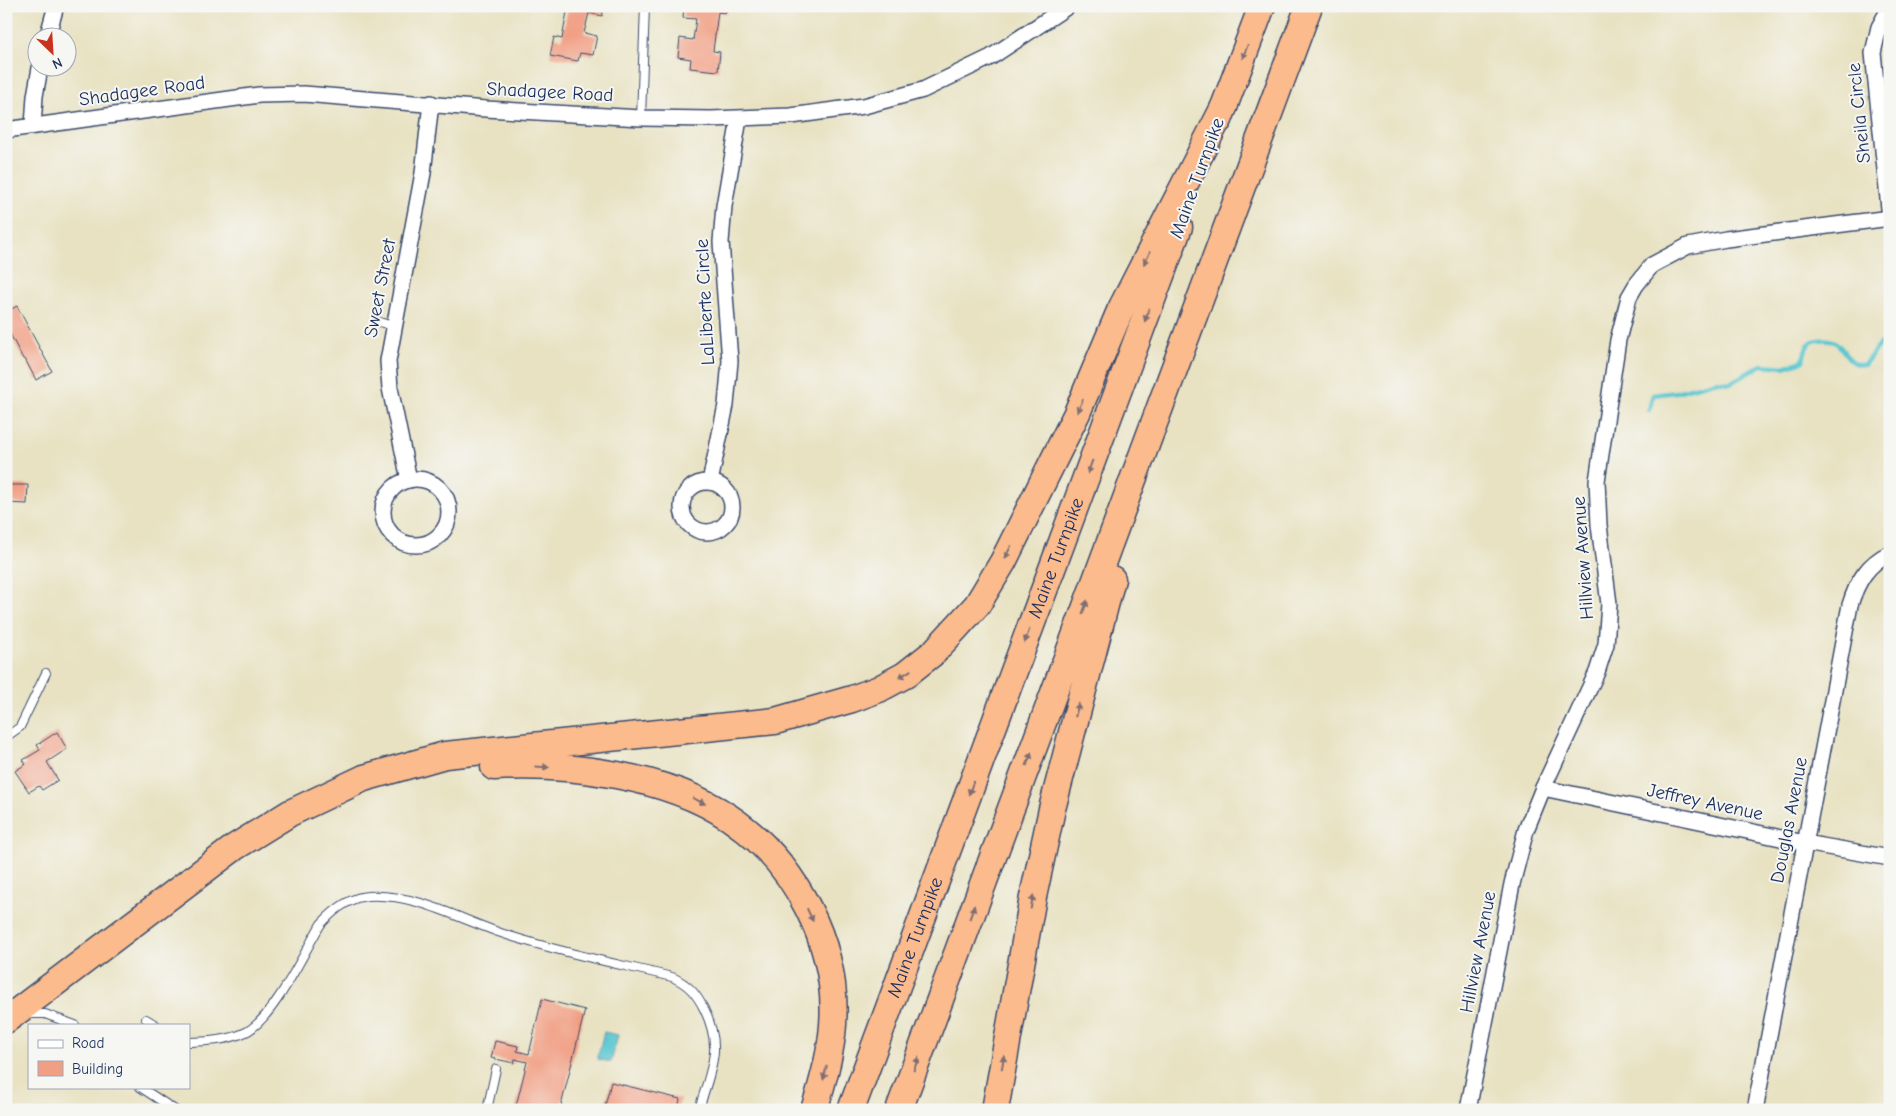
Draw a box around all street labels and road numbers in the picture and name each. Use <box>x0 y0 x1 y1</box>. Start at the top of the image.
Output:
street label: Sheila Circle <box>1843 62 1875 164</box>
street label: Shadagee Road <box>78 71 206 111</box>
street label: Shadagee Road <box>486 78 614 106</box>
street label: Maine Turnpike <box>1165 115 1229 241</box>
street label: Sweet Street <box>360 236 400 339</box>
street label: LaLiberte Circle <box>691 238 719 366</box>
street label: Maine Turnpike <box>1024 495 1089 621</box>
street label: Hillview Avenue <box>1568 496 1598 620</box>
street label: Douglas Avenue <box>1766 755 1812 885</box>
street label: Jeffrey Avenue <box>1645 779 1765 825</box>
street label: Maine Turnpike <box>883 874 947 1001</box>
street label: Hillview Avenue <box>1455 889 1501 1015</box>

